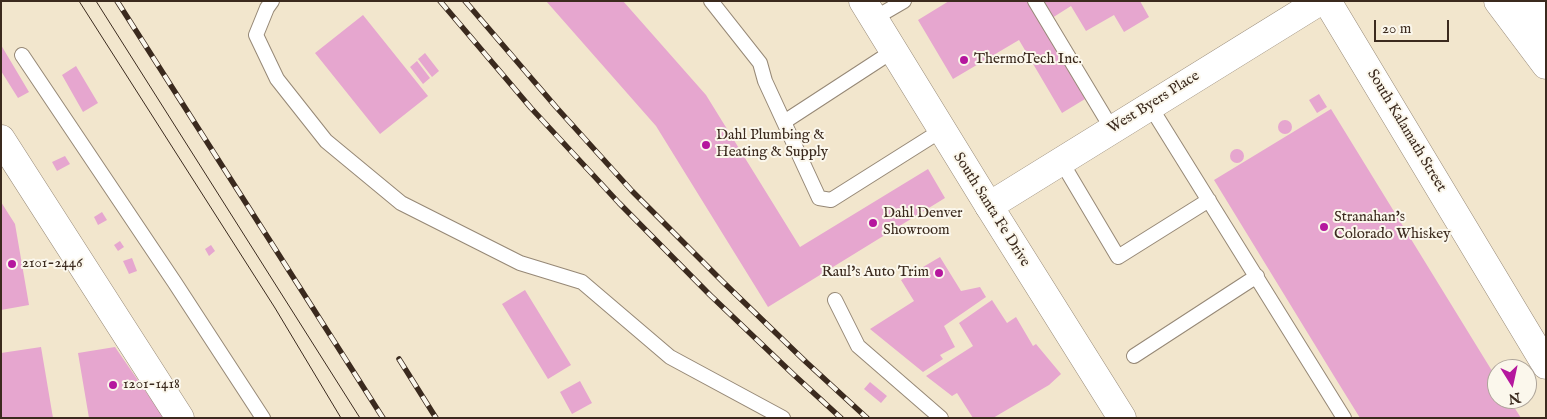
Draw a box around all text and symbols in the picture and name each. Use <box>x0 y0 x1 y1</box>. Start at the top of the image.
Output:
scale bar <box>1377 10 1452 42</box>
text: 20 m <box>1382 19 1411 38</box>
place label: ThermoTech Inc. <box>974 51 1082 69</box>
marker: ThermoTech Inc. <box>958 54 970 66</box>
street label: South Kalamath Street <box>1362 67 1450 195</box>
street label: West Byers Place <box>1105 68 1203 138</box>
place label: Dahl Plumbing & Heating & Supply <box>716 127 828 162</box>
marker: Dahl Plumbing & Heating & Supply <box>700 139 712 151</box>
street label: South Santa Fe Drive <box>949 149 1033 271</box>
place label: Dahl Denver Showroom <box>883 205 963 240</box>
place label: Stranahan's Colorado Whiskey <box>1334 209 1451 244</box>
marker: Dahl Denver Showroom <box>867 217 879 229</box>
marker: Stranahan's Colorado Whiskey <box>1318 221 1330 233</box>
place label: 2101-2446 <box>22 255 82 273</box>
marker: 2101-2446 <box>6 258 18 270</box>
place label: Raul's Auto Trim <box>821 264 929 282</box>
marker: Raul's Auto Trim <box>933 267 945 279</box>
north arrow <box>1487 359 1537 409</box>
place label: 1201-1418 <box>123 376 180 394</box>
marker: 1201-1418 <box>107 379 119 391</box>
text: N <box>1507 388 1522 408</box>

